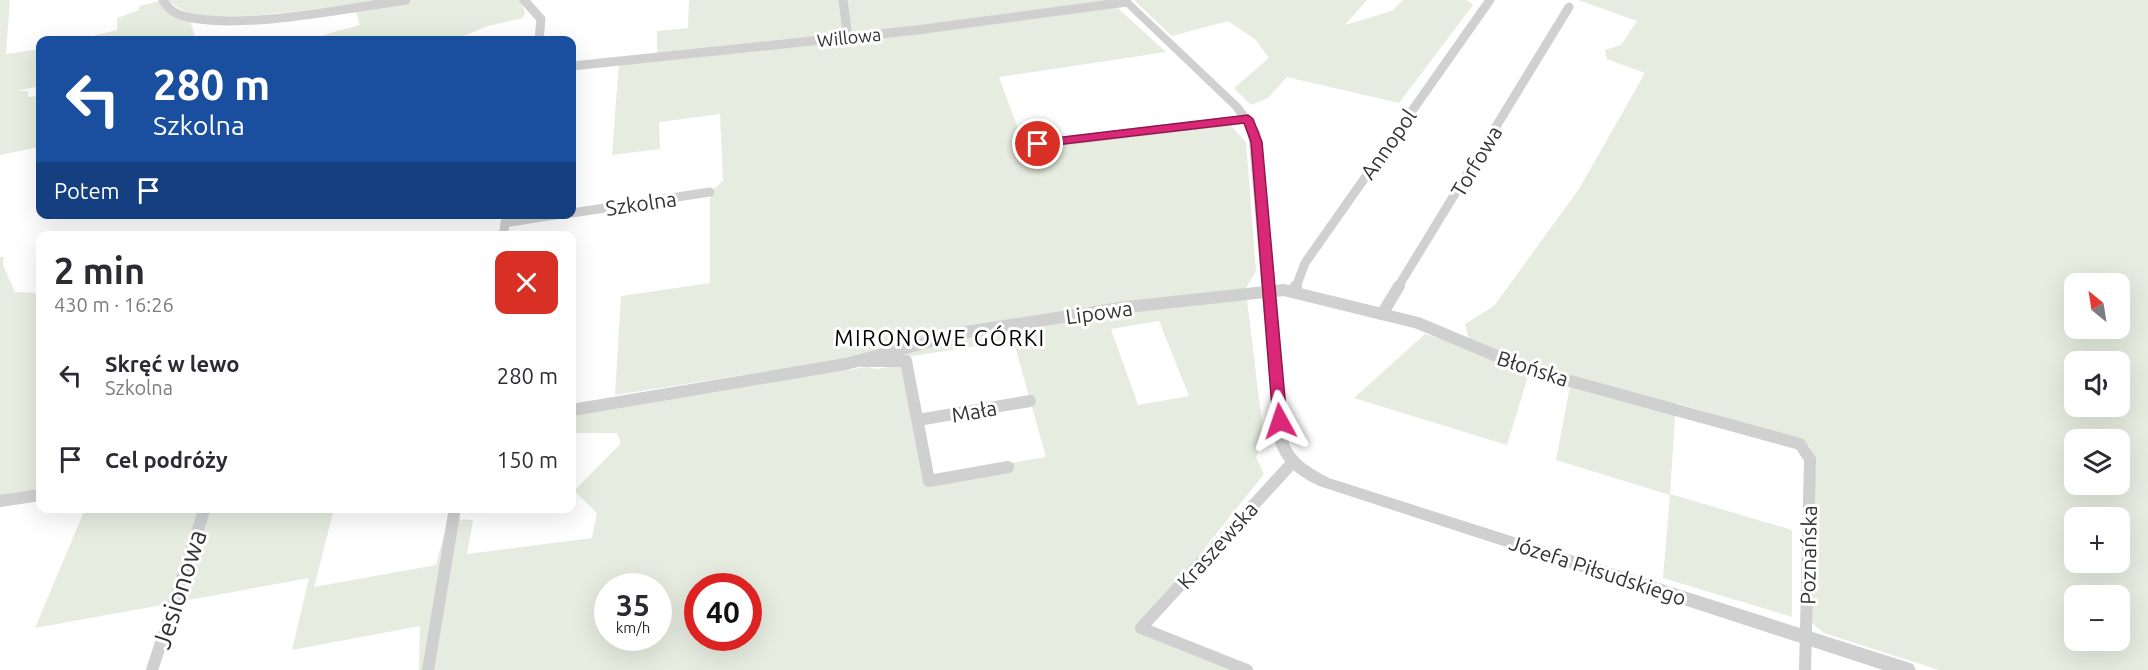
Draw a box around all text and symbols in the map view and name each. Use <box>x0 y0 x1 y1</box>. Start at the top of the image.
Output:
street label: Willowa <box>816 24 882 50</box>
icon: left <box>54 60 132 138</box>
text: 280 m <box>153 61 270 108</box>
street label: Annopol <box>1355 104 1421 184</box>
text: Szkolna <box>153 110 245 140</box>
pin <box>1012 118 1063 169</box>
street label: Torfowa <box>1446 121 1506 201</box>
icon: arrive <box>1021 127 1054 160</box>
icon: arrive <box>132 174 165 207</box>
text: Potem <box>54 178 120 203</box>
street label: Szkolna <box>604 186 678 220</box>
text: 2 min <box>54 250 145 291</box>
button: close <box>495 251 558 314</box>
north arrow <box>2064 273 2130 339</box>
map controls <box>2064 273 2130 651</box>
text: 430 m · 16:26 <box>54 293 174 316</box>
street label: Lipowa <box>1064 295 1134 329</box>
district label: MIRONOWE GÓRKI <box>834 324 1046 350</box>
street label: Błońska <box>1494 345 1572 391</box>
text: Skręć w lewo <box>105 351 239 376</box>
button: sound <box>2064 351 2130 417</box>
icon: left <box>54 359 87 392</box>
text: 280 m <box>497 363 558 388</box>
text: Szkolna <box>105 376 173 399</box>
position arrow <box>1248 389 1312 453</box>
street label: Mała <box>950 395 998 427</box>
button: layers <box>2064 429 2130 495</box>
icon: arrive <box>54 443 87 476</box>
text: Cel podróży <box>105 447 228 472</box>
text: 150 m <box>497 447 558 472</box>
street label: Kraszewska <box>1172 497 1262 593</box>
street label: Poznańska <box>1795 505 1821 605</box>
button: + <box>2064 507 2130 573</box>
street label: Jesionowa <box>146 526 212 652</box>
street label: Józefa Piłsudskiego <box>1507 530 1689 610</box>
speed limit sign: 40 <box>684 573 762 651</box>
button: − <box>2064 585 2130 651</box>
text: 35 <box>616 588 650 622</box>
text: km/h <box>616 619 650 636</box>

